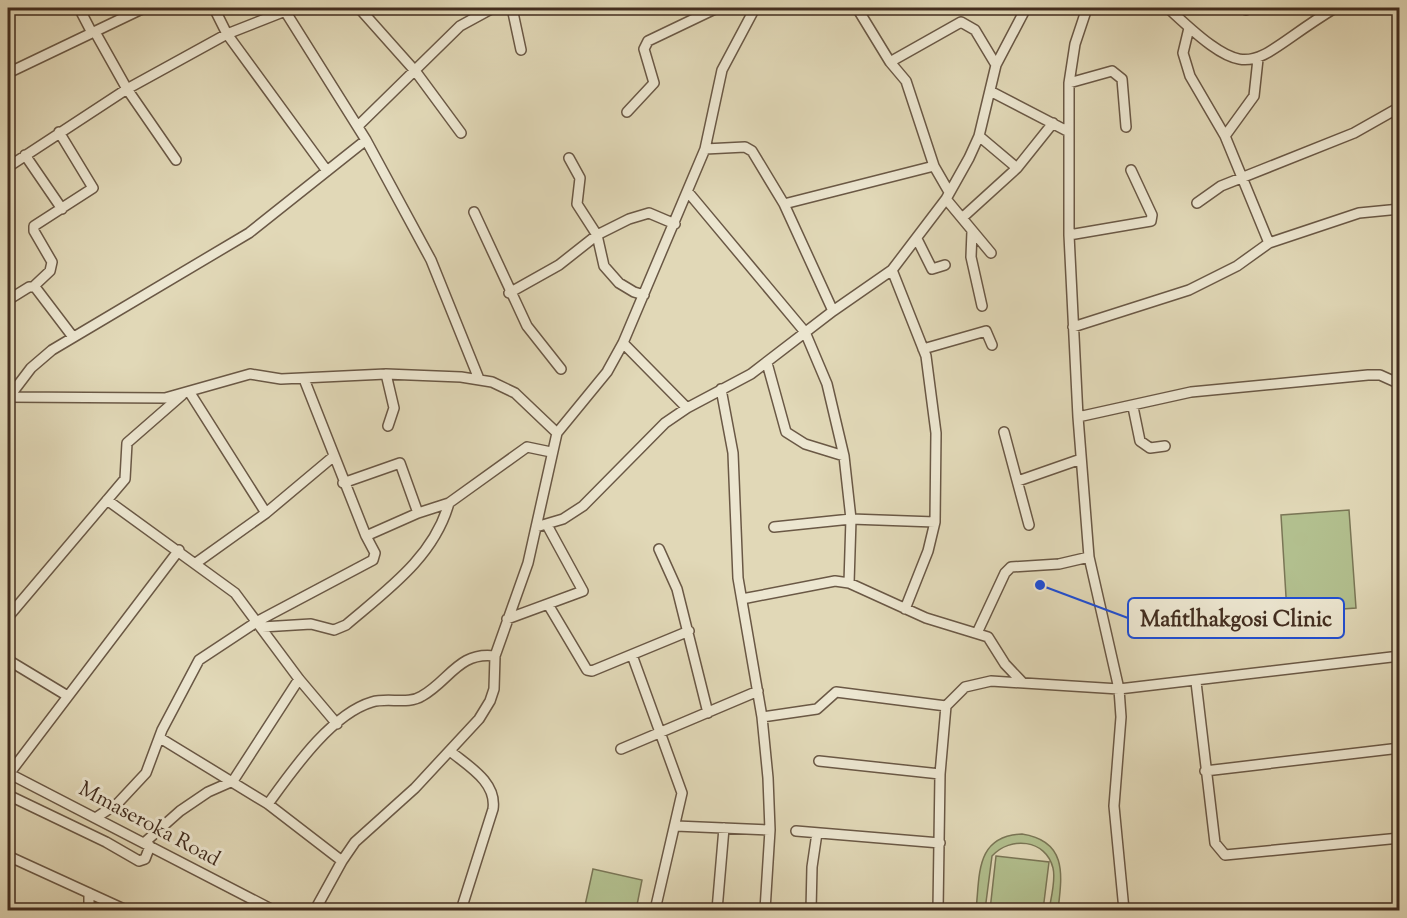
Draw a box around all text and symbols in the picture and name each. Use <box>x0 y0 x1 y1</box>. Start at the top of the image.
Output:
callout: Mafitlhakgosi Clinic <box>1128 598 1344 638</box>
text: Mafitlhakgosi Clinic <box>1140 605 1332 637</box>
street label: Mmaseroka Road <box>73 775 225 875</box>

